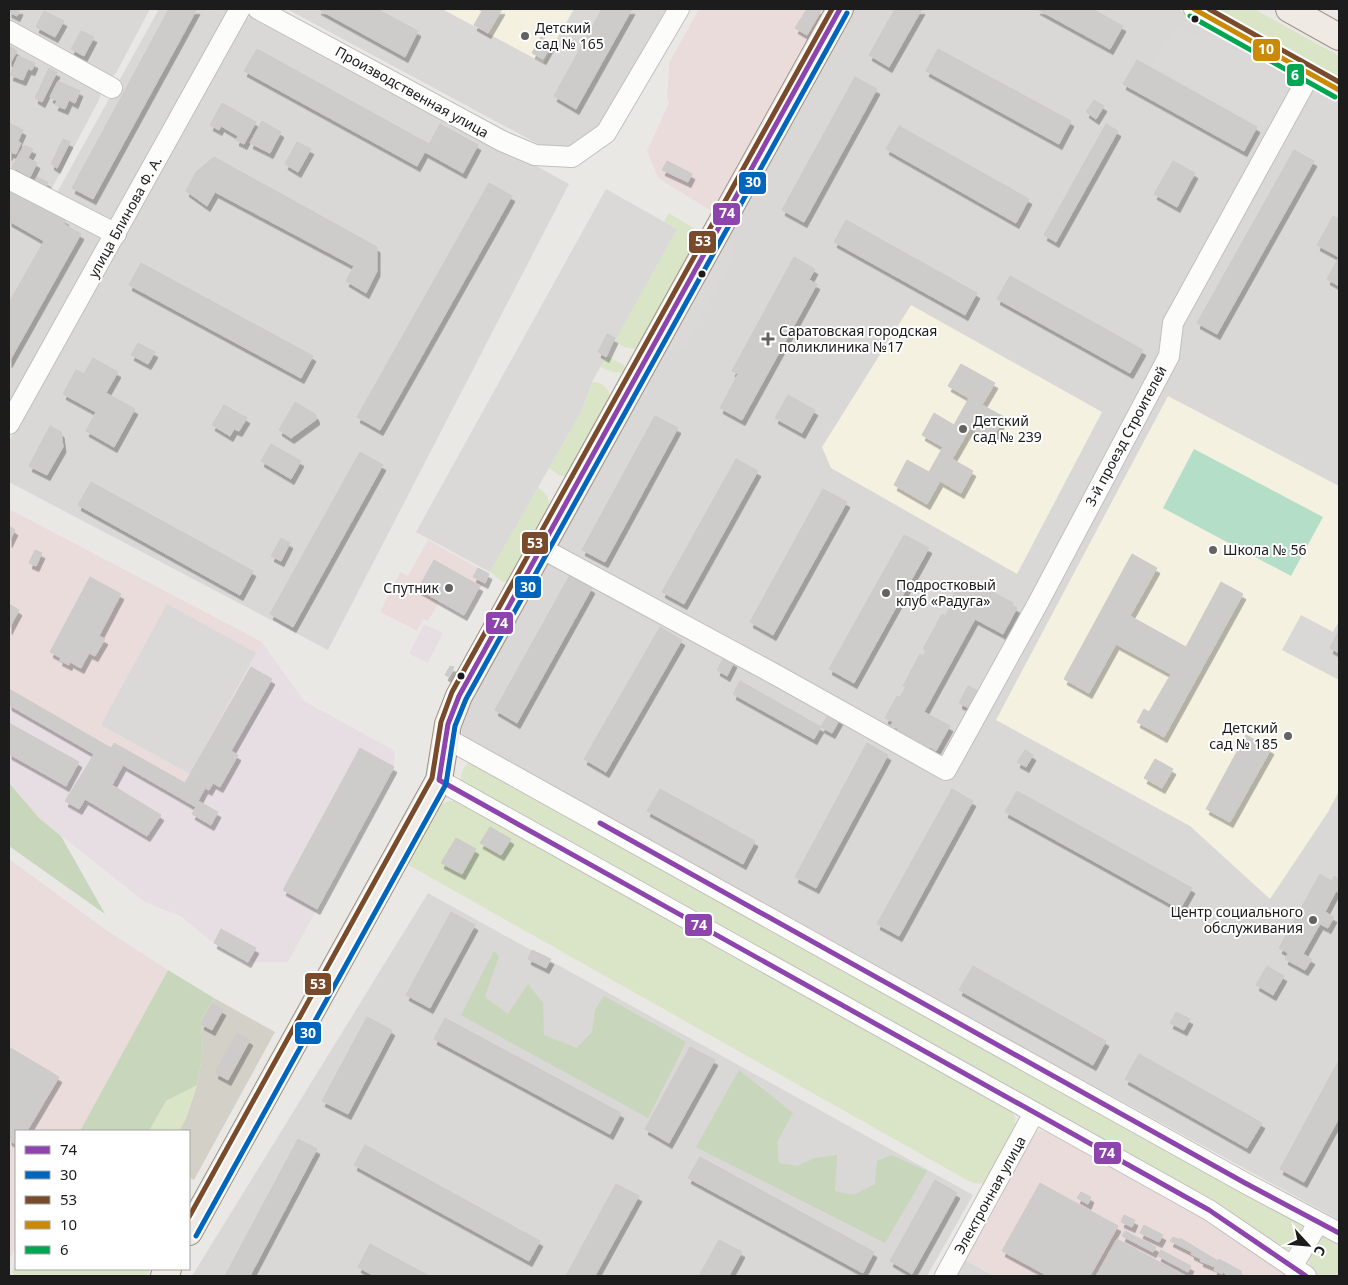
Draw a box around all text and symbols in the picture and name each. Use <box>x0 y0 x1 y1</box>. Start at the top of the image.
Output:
unlabelled marker <box>1190 14 1200 24</box>
place label: Детский сад № 165 <box>535 18 604 53</box>
marker: Детский сад № 165 <box>519 30 531 42</box>
line badge: 10 <box>1252 38 1281 62</box>
text: 10 <box>1258 39 1274 58</box>
street label: Производственная улица <box>332 41 492 142</box>
line badge: 6 <box>1286 63 1305 87</box>
text: 6 <box>1291 65 1299 84</box>
street label: улица Блинова Ф. А. <box>83 153 166 281</box>
line badge: 30 <box>738 171 767 195</box>
text: 30 <box>745 172 761 191</box>
line badge: 74 <box>712 202 741 226</box>
text: 74 <box>719 203 735 222</box>
line badge: 53 <box>688 230 717 254</box>
text: 53 <box>695 231 711 250</box>
unlabelled marker <box>697 269 707 279</box>
place label: Саратовская городская поликлиника №17 <box>779 321 937 356</box>
marker: Саратовская городская поликлиника №17 <box>761 332 775 346</box>
street label: 3-й проезд Строителей <box>1080 362 1171 509</box>
place label: Детский сад № 239 <box>973 411 1042 446</box>
marker: Детский сад № 239 <box>957 423 969 435</box>
line badge: 53 <box>521 531 549 555</box>
text: 53 <box>527 533 543 552</box>
place label: Школа № 56 <box>1223 540 1307 559</box>
marker: Школа № 56 <box>1207 544 1219 556</box>
line badge: 30 <box>514 575 542 599</box>
place label: Подростковый клуб «Радуга» <box>896 575 996 610</box>
text: 30 <box>520 577 536 596</box>
place label: Спутник <box>383 578 440 597</box>
marker: Спутник <box>443 582 455 594</box>
marker: Подростковый клуб «Радуга» <box>880 587 892 599</box>
line badge: 74 <box>485 611 514 635</box>
text: 74 <box>492 613 508 632</box>
unlabelled marker <box>456 671 466 681</box>
place label: Детский сад № 185 <box>1209 718 1278 753</box>
marker: Детский сад № 185 <box>1282 730 1294 742</box>
place label: Центр социального обслуживания <box>1170 902 1303 937</box>
line badge: 74 <box>684 913 713 937</box>
marker: Центр социального обслуживания <box>1307 914 1319 926</box>
text: 74 <box>691 915 707 934</box>
line badge: 53 <box>304 972 332 996</box>
text: 53 <box>310 974 326 993</box>
line badge: 30 <box>294 1021 322 1045</box>
text: 30 <box>300 1023 316 1042</box>
legend <box>15 1130 190 1270</box>
street label: Электронная улица <box>949 1132 1030 1257</box>
text: 74 <box>60 1139 78 1159</box>
line badge: 74 <box>1093 1141 1122 1165</box>
text: 74 <box>1099 1143 1115 1162</box>
text: 30 <box>60 1164 77 1184</box>
text: 53 <box>60 1189 77 1209</box>
text: 10 <box>60 1214 77 1234</box>
north arrow <box>1283 1220 1333 1270</box>
text: 6 <box>60 1239 69 1259</box>
text: С <box>1310 1243 1331 1259</box>

